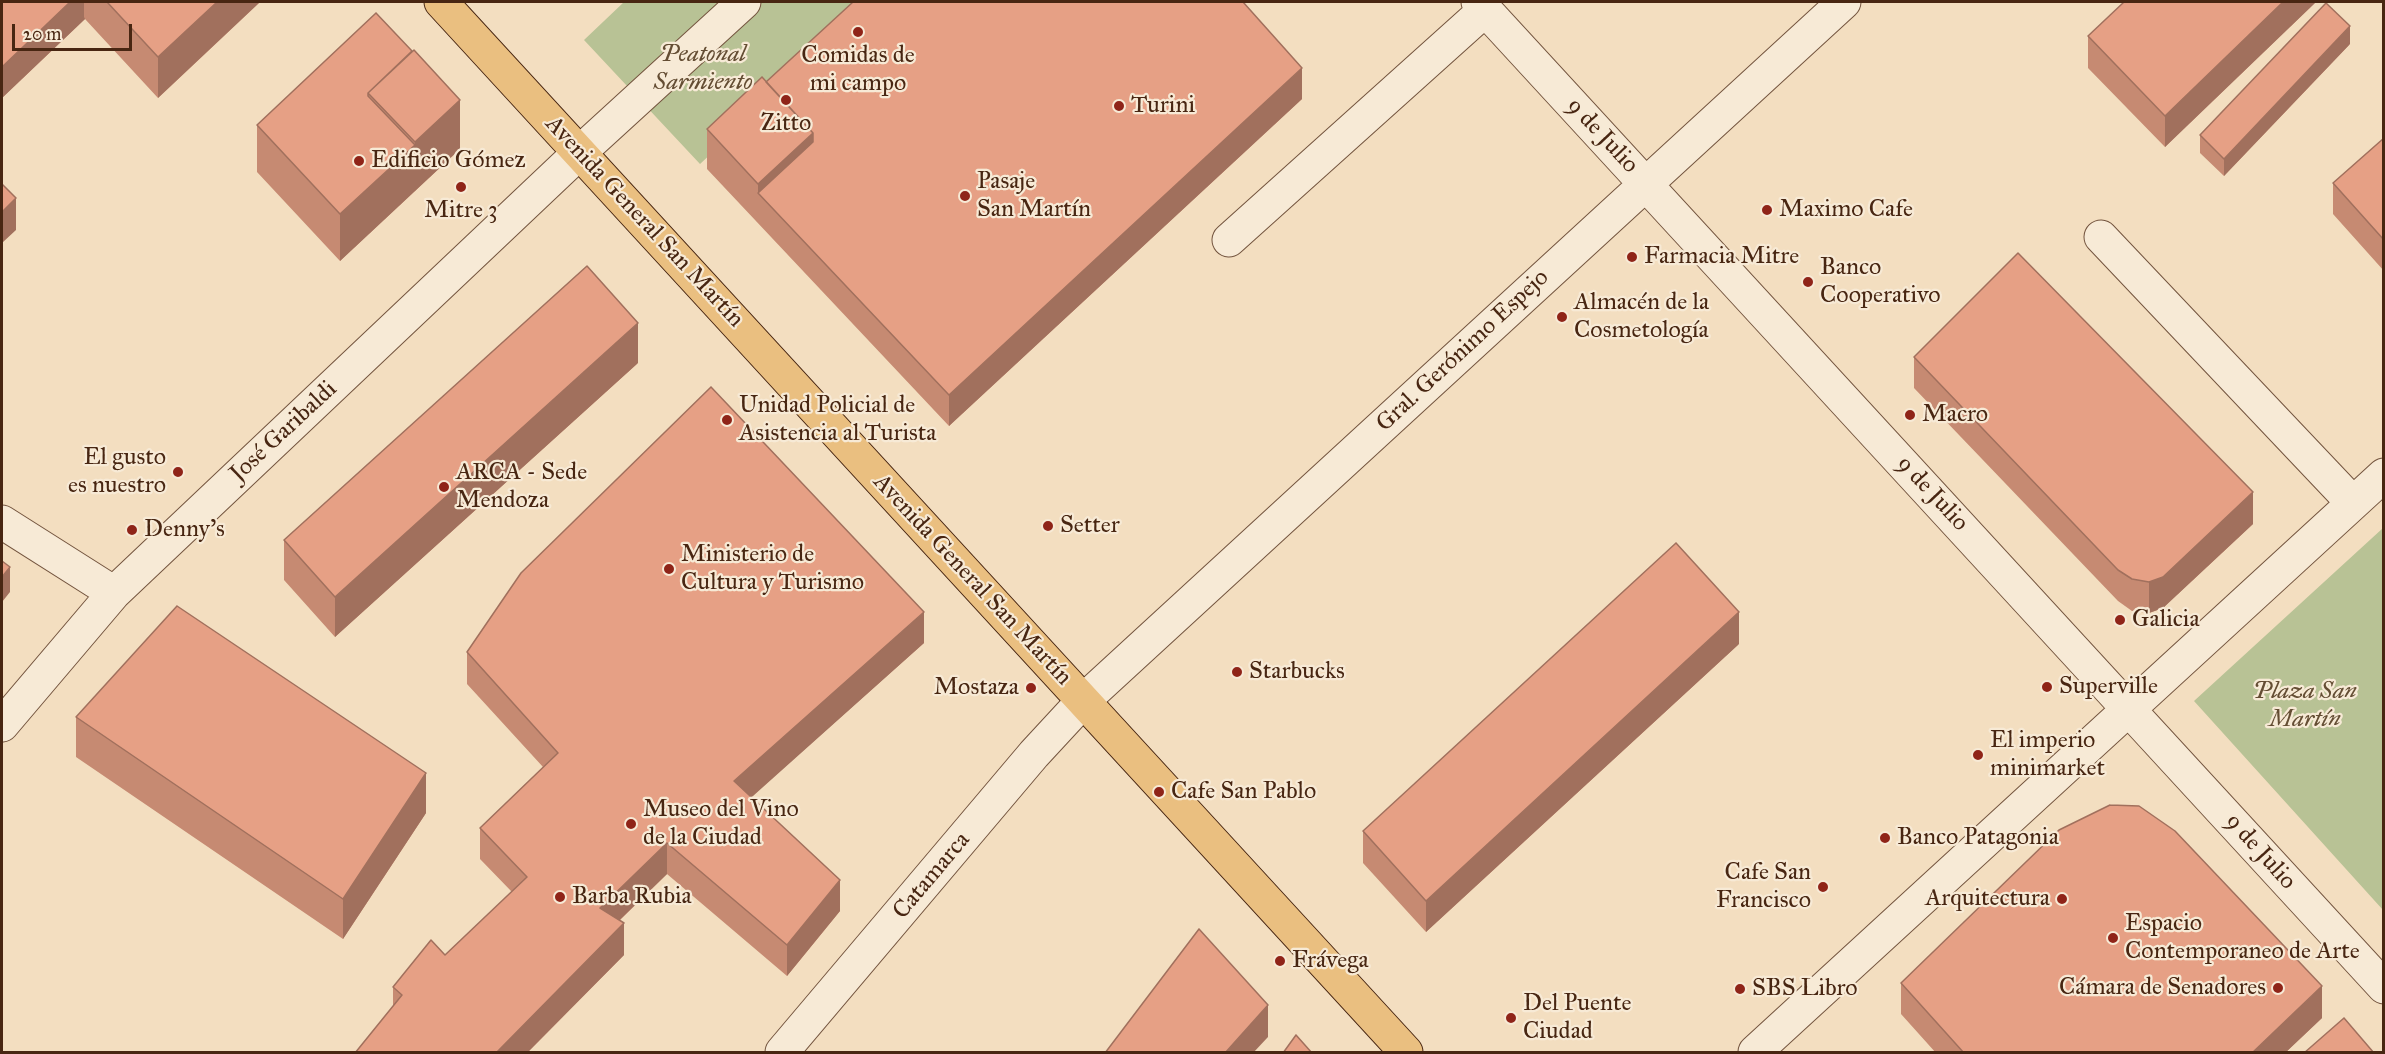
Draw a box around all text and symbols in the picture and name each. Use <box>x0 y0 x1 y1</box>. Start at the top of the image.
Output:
scale bar <box>15 12 135 50</box>
text: 20 m <box>23 23 61 45</box>
marker: Comidas de mi campo <box>851 25 865 39</box>
park label: Peatonal Sarmiento <box>654 41 752 97</box>
place label: Comidas de mi campo <box>801 42 915 98</box>
place label: Turini <box>1131 92 1195 120</box>
street label: 9 de Julio <box>1560 92 1644 180</box>
marker: Zitto <box>779 93 793 107</box>
marker: Turini <box>1112 99 1126 113</box>
street label: Avenida General San Martín <box>538 110 750 334</box>
place label: Zitto <box>761 110 811 138</box>
place label: Edificio Gómez <box>371 147 526 175</box>
marker: Edificio Gómez <box>352 154 366 168</box>
place label: Pasaje San Martín <box>977 168 1091 224</box>
marker: Mitre 3 <box>454 180 468 194</box>
marker: Pasaje San Martín <box>958 189 972 203</box>
place label: Maximo Cafe <box>1779 196 1913 224</box>
place label: Mitre 3 <box>424 197 498 225</box>
marker: Maximo Cafe <box>1760 203 1774 217</box>
place label: Farmacia Mitre <box>1644 243 1799 271</box>
marker: Farmacia Mitre <box>1625 250 1639 264</box>
place label: Banco Cooperativo <box>1820 254 1941 310</box>
street label: Gral. Gerónimo Espejo <box>1371 264 1555 438</box>
marker: Banco Cooperativo <box>1801 275 1815 289</box>
place label: Almacén de la Cosmetología <box>1574 289 1709 345</box>
marker: Almacén de la Cosmetología <box>1555 310 1569 324</box>
street label: José Garibaldi <box>225 375 343 489</box>
place label: Unidad Policial de Asistencia al Turista <box>739 392 936 448</box>
place label: Macro <box>1922 401 1988 429</box>
marker: Macro <box>1903 408 1917 422</box>
marker: Unidad Policial de Asistencia al Turista <box>720 413 734 427</box>
place label: El gusto es nuestro <box>68 444 166 500</box>
street label: 9 de Julio <box>1890 450 1974 538</box>
place label: ARCA - Sede Mendoza <box>456 459 587 515</box>
marker: El gusto es nuestro <box>171 465 185 479</box>
street label: Avenida General San Martín <box>866 468 1078 692</box>
marker: ARCA - Sede Mendoza <box>437 480 451 494</box>
place label: Setter <box>1060 512 1120 540</box>
place label: Denny's <box>144 516 225 544</box>
marker: Setter <box>1041 519 1055 533</box>
marker: Denny's <box>125 523 139 537</box>
place label: Ministerio de Cultura y Turismo <box>681 541 864 597</box>
marker: Ministerio de Cultura y Turismo <box>662 562 676 576</box>
place label: Galicia <box>2132 606 2200 634</box>
marker: Galicia <box>2113 613 2127 627</box>
place label: Starbucks <box>1249 658 1345 686</box>
marker: Starbucks <box>1230 665 1244 679</box>
place label: Superville <box>2059 673 2158 701</box>
place label: Mostaza <box>934 674 1019 702</box>
park label: Plaza San Martín <box>2253 678 2357 734</box>
marker: Superville <box>2040 680 2054 694</box>
marker: Mostaza <box>1024 681 1038 695</box>
place label: El imperio minimarket <box>1990 727 2105 783</box>
marker: El imperio minimarket <box>1971 748 1985 762</box>
place label: Cafe San Pablo <box>1171 778 1316 806</box>
marker: Cafe San Pablo <box>1152 785 1166 799</box>
place label: Museo del Vino de la Ciudad <box>643 796 799 852</box>
street label: 9 de Julio <box>2218 808 2302 896</box>
marker: Museo del Vino de la Ciudad <box>624 817 638 831</box>
place label: Banco Patagonia <box>1897 824 2059 852</box>
street label: Catamarca <box>887 827 977 925</box>
marker: Banco Patagonia <box>1878 831 1892 845</box>
place label: Cafe San Francisco <box>1716 859 1811 915</box>
marker: Cafe San Francisco <box>1816 880 1830 894</box>
place label: Barba Rubia <box>572 883 692 911</box>
place label: Arquitectura <box>1925 885 2050 913</box>
marker: Barba Rubia <box>553 890 567 904</box>
marker: Arquitectura <box>2055 892 2069 906</box>
place label: Espacio Contemporaneo de Arte <box>2125 910 2360 966</box>
marker: Espacio Contemporaneo de Arte <box>2106 931 2120 945</box>
place label: Frávega <box>1292 947 1369 975</box>
marker: Frávega <box>1273 954 1287 968</box>
place label: Cámara de Senadores <box>2059 974 2266 1002</box>
place label: SBS Libro <box>1752 975 1858 1003</box>
marker: Cámara de Senadores <box>2271 981 2285 995</box>
marker: SBS Libro <box>1733 982 1747 996</box>
place label: Del Puente Ciudad <box>1523 990 1631 1046</box>
marker: Del Puente Ciudad <box>1504 1011 1518 1025</box>

